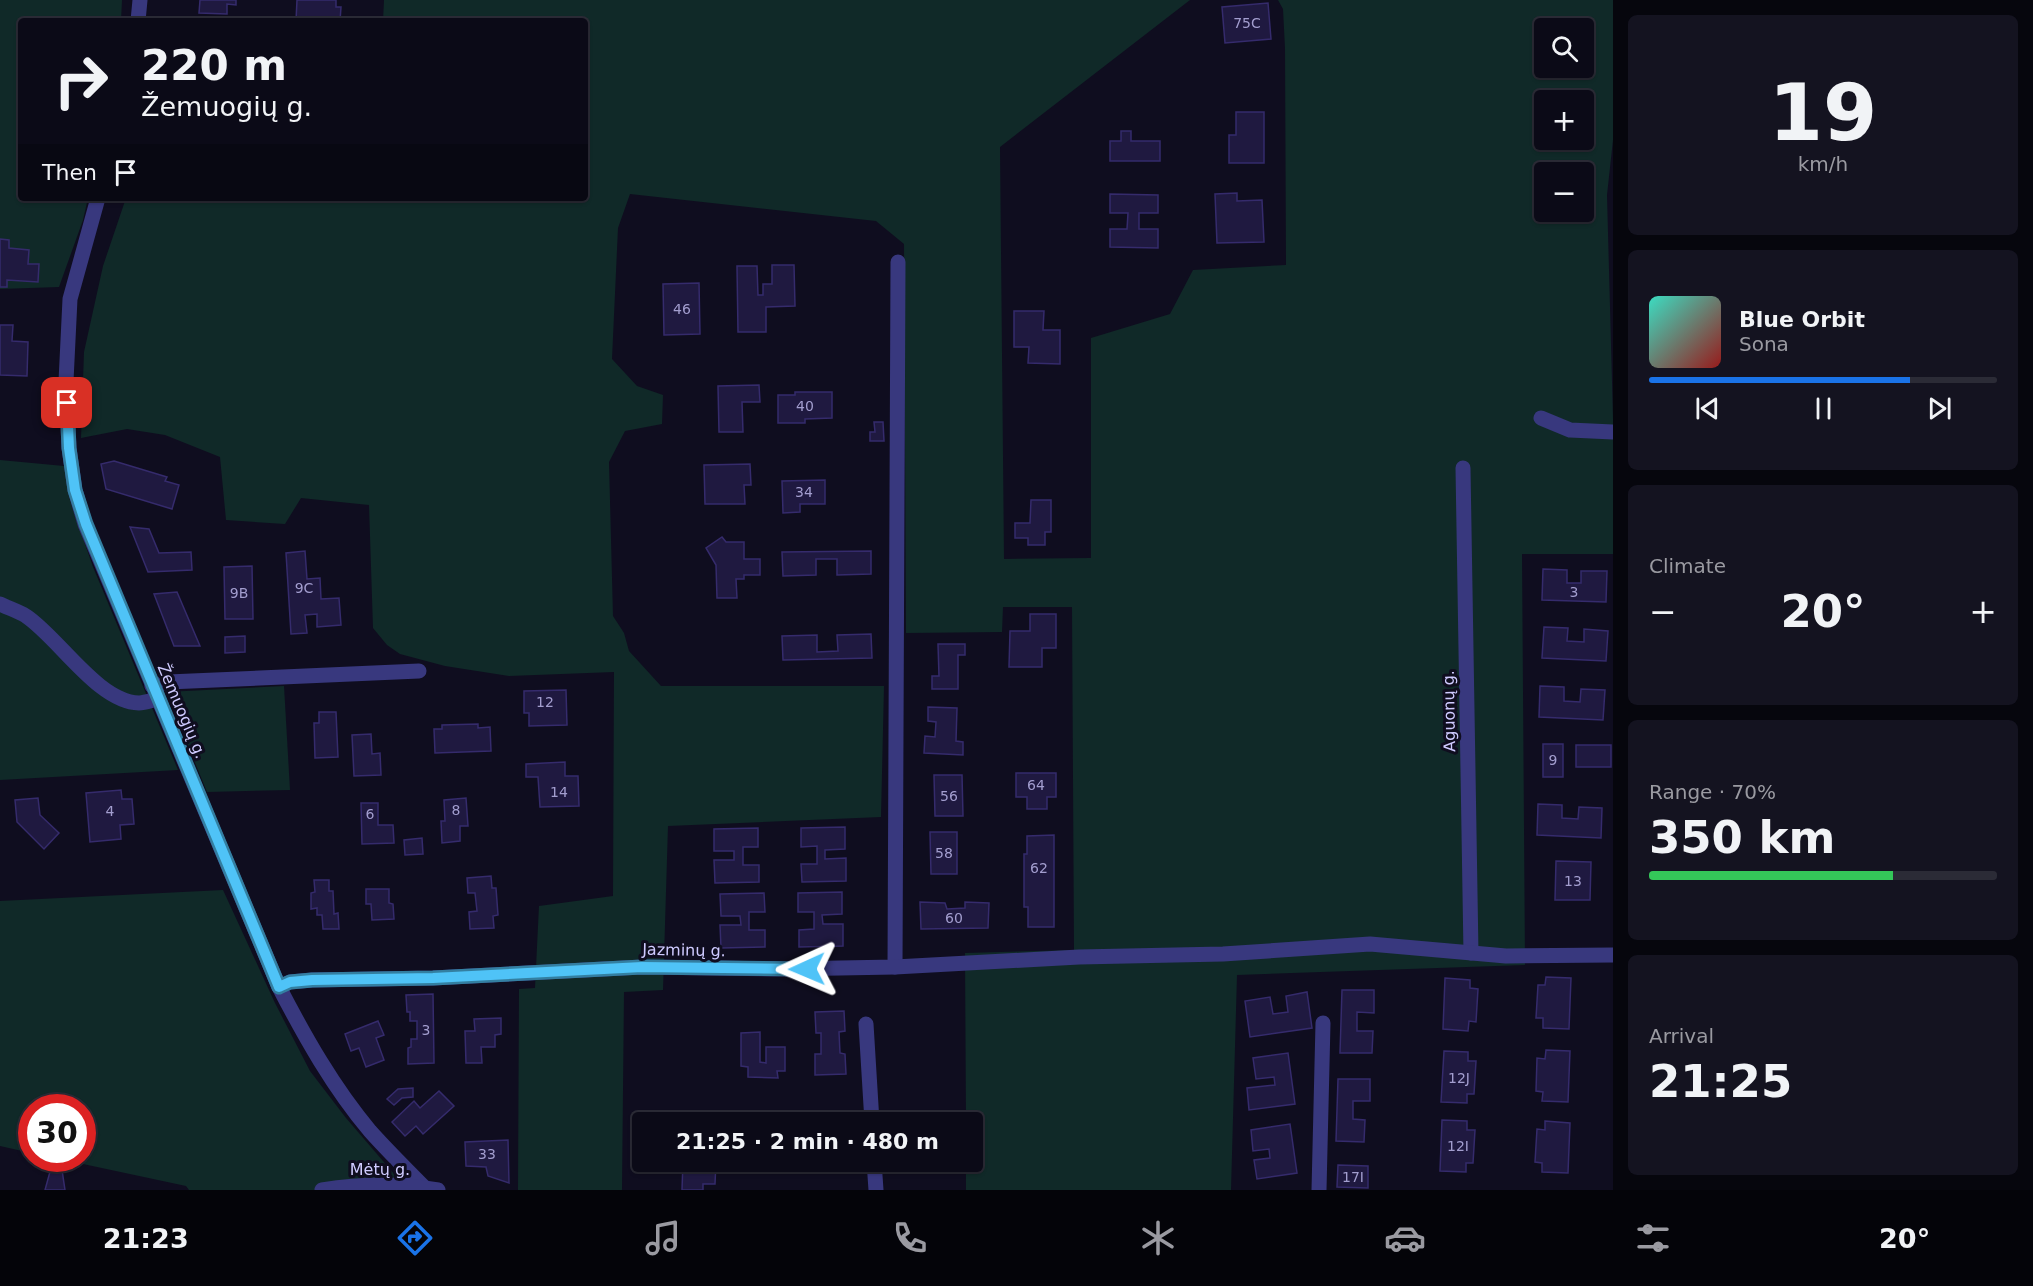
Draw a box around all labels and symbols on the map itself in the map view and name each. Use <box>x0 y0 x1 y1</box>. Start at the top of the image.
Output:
house number: 75C <box>1233 15 1261 31</box>
house number: 46 <box>673 301 691 317</box>
pin <box>41 377 92 428</box>
house number: 40 <box>796 398 814 414</box>
house number: 34 <box>795 484 813 500</box>
house number: 9C <box>295 580 314 596</box>
house number: 3 <box>1570 584 1578 600</box>
house number: 9B <box>230 585 248 601</box>
street label: Žemuogių g. <box>153 661 211 761</box>
street label: Aguonų g. <box>1439 670 1459 752</box>
house number: 12 <box>536 694 554 710</box>
house number: 9 <box>1549 752 1557 768</box>
house number: 64 <box>1027 777 1045 793</box>
house number: 14 <box>550 784 568 800</box>
house number: 56 <box>940 788 958 804</box>
house number: 8 <box>452 802 460 818</box>
house number: 4 <box>106 803 115 819</box>
house number: 6 <box>366 806 375 822</box>
house number: 58 <box>935 845 953 861</box>
house number: 62 <box>1030 860 1048 876</box>
house number: 13 <box>1564 873 1582 889</box>
house number: 60 <box>945 910 963 926</box>
position arrow <box>775 937 839 1001</box>
street label: Jazminų g. <box>641 940 726 960</box>
house number: 3 <box>422 1022 430 1038</box>
house number: 12J <box>1448 1070 1470 1086</box>
speed limit sign: 30 <box>18 1094 96 1172</box>
house number: 12I <box>1447 1138 1469 1154</box>
house number: 33 <box>478 1146 496 1162</box>
street label: Mėtų g. <box>350 1160 410 1179</box>
house number: 17I <box>1342 1169 1364 1185</box>

